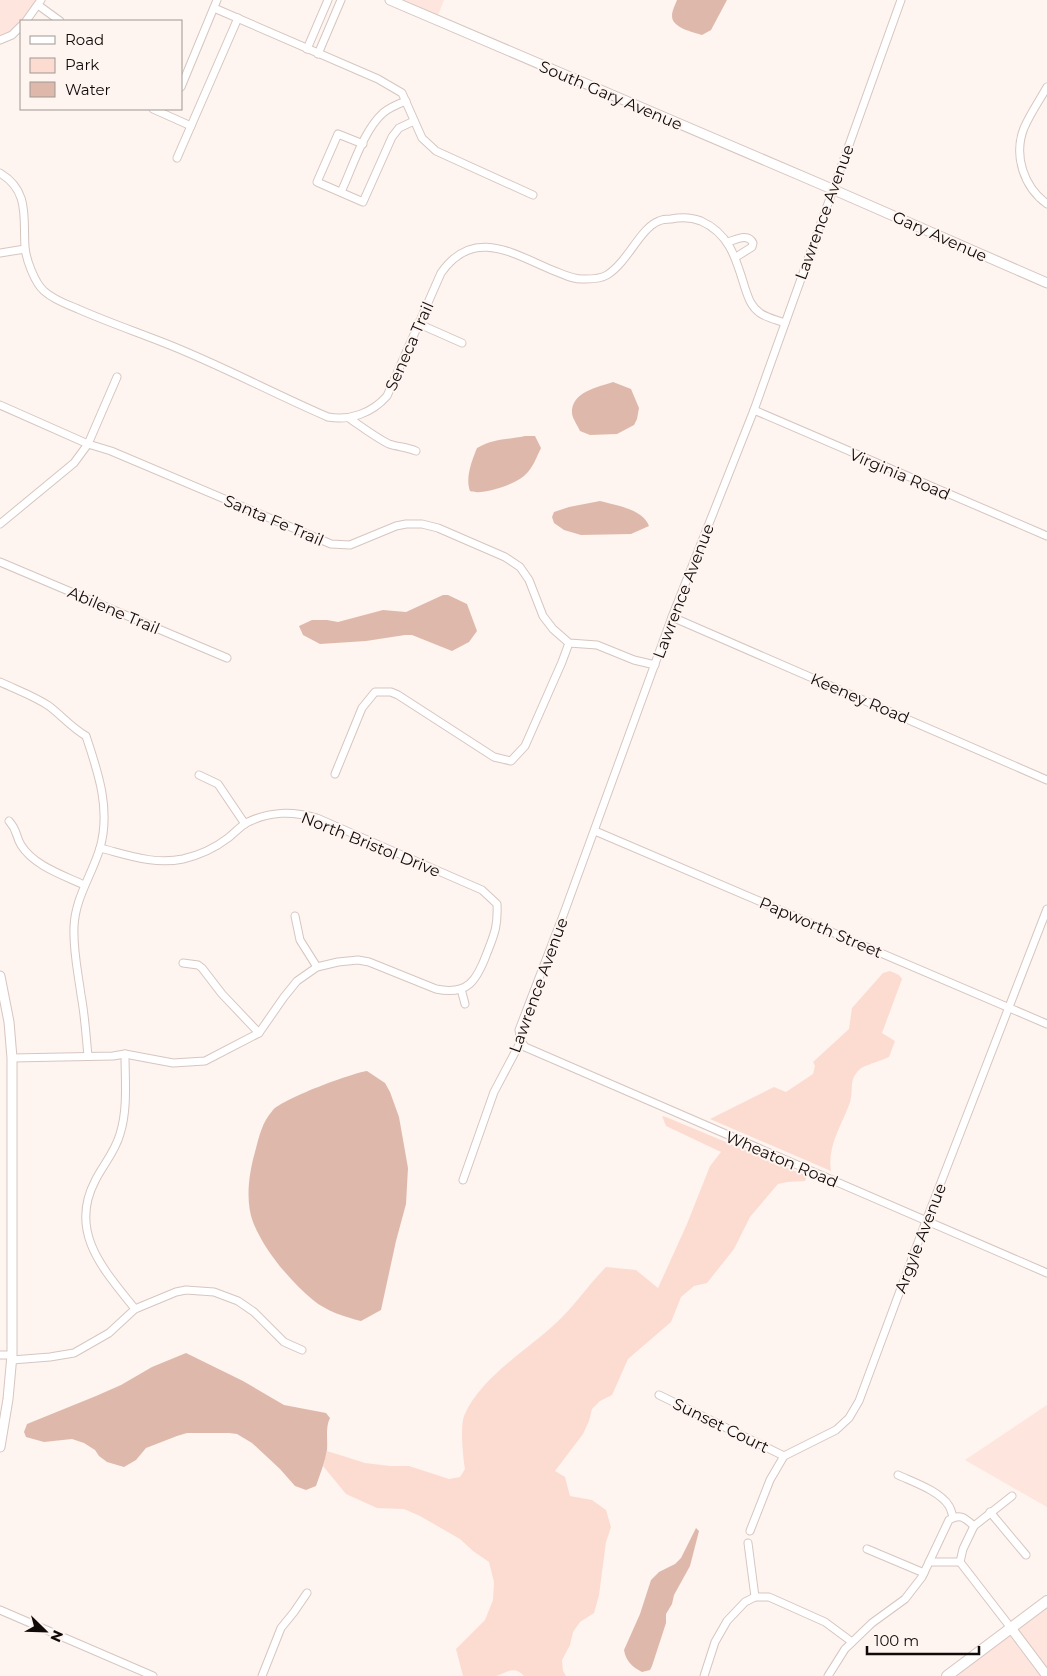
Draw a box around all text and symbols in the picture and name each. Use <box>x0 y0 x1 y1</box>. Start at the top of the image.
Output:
legend <box>20 20 182 110</box>
text: Road <box>65 30 104 49</box>
text: Park <box>65 55 99 74</box>
street label: South Gary Avenue <box>536 57 685 134</box>
text: Water <box>65 80 111 99</box>
street label: Lawrence Avenue <box>791 142 858 282</box>
street label: Gary Avenue <box>890 207 990 266</box>
street label: Seneca Trail <box>381 299 438 394</box>
street label: Virginia Road <box>847 445 953 504</box>
street label: Santa Fe Trail <box>221 491 326 550</box>
street label: Lawrence Avenue <box>649 521 718 661</box>
street label: Abilene Trail <box>65 583 163 638</box>
street label: Keeney Road <box>808 669 912 728</box>
street label: North Bristol Drive <box>298 808 443 881</box>
street label: Papworth Street <box>756 893 886 962</box>
street label: Lawrence Avenue <box>505 915 572 1055</box>
street label: Wheaton Road <box>723 1127 841 1192</box>
street label: Argyle Avenue <box>891 1181 950 1296</box>
street label: Sunset Court <box>670 1394 772 1457</box>
north arrow <box>20 1606 70 1656</box>
scale bar <box>867 1624 980 1656</box>
text: N <box>46 1627 67 1645</box>
text: 100 m <box>874 1631 919 1650</box>

